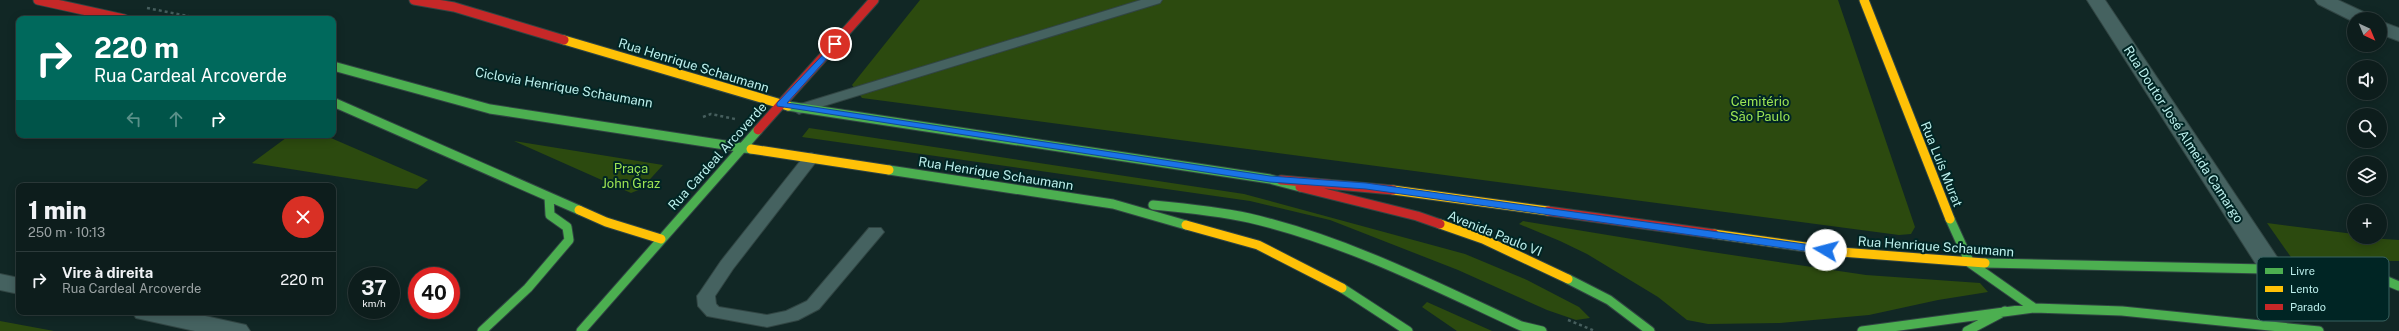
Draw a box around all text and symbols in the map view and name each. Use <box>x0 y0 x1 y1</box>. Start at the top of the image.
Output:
north arrow <box>2347 12 2387 52</box>
map controls <box>2347 12 2387 244</box>
pin <box>818 27 852 61</box>
text: 220 m <box>94 31 179 64</box>
icon: right <box>28 32 80 84</box>
icon: arrive <box>824 33 846 55</box>
street label: Rua Henrique Schaumann <box>617 35 771 96</box>
street label: Rua Doutor José Almeida Camargo <box>2121 43 2246 226</box>
button: sound <box>2347 60 2387 100</box>
street label: Ciclovia Henrique Schaumann <box>474 64 654 111</box>
text: Rua Cardeal Arcoverde <box>94 65 287 86</box>
park label: Cemitério São Paulo <box>1730 94 1790 124</box>
street label: Rua Cardeal Arcoverde <box>665 100 770 213</box>
icon: left <box>123 108 145 130</box>
icon: ahead <box>165 108 187 130</box>
icon: right <box>207 108 229 130</box>
button: search <box>2347 108 2387 148</box>
street label: Rua Luís Murat <box>1918 119 1965 209</box>
street label: Rua Henrique Schaumann <box>917 154 1075 193</box>
button: layers <box>2347 156 2387 196</box>
park label: Praça John Graz <box>602 161 660 191</box>
text: 1 min <box>28 196 87 224</box>
button: close <box>282 196 324 238</box>
button: + <box>2347 204 2387 244</box>
street label: Avenida Paulo VI <box>1446 208 1544 259</box>
text: 250 m · 10:13 <box>28 225 105 240</box>
position arrow <box>1805 229 1847 271</box>
street label: Rua Henrique Schaumann <box>1857 234 2015 259</box>
legend <box>2257 257 2389 321</box>
text: Vire à direita <box>62 264 153 281</box>
text: Livre <box>2290 265 2315 277</box>
speed limit sign: 40 <box>408 267 460 319</box>
icon: right <box>28 269 50 291</box>
text: 220 m <box>280 271 324 288</box>
text: 37 <box>361 276 387 300</box>
text: Rua Cardeal Arcoverde <box>62 281 201 296</box>
text: Lento <box>2290 283 2319 295</box>
text: km/h <box>362 297 386 309</box>
text: Parado <box>2290 301 2326 313</box>

